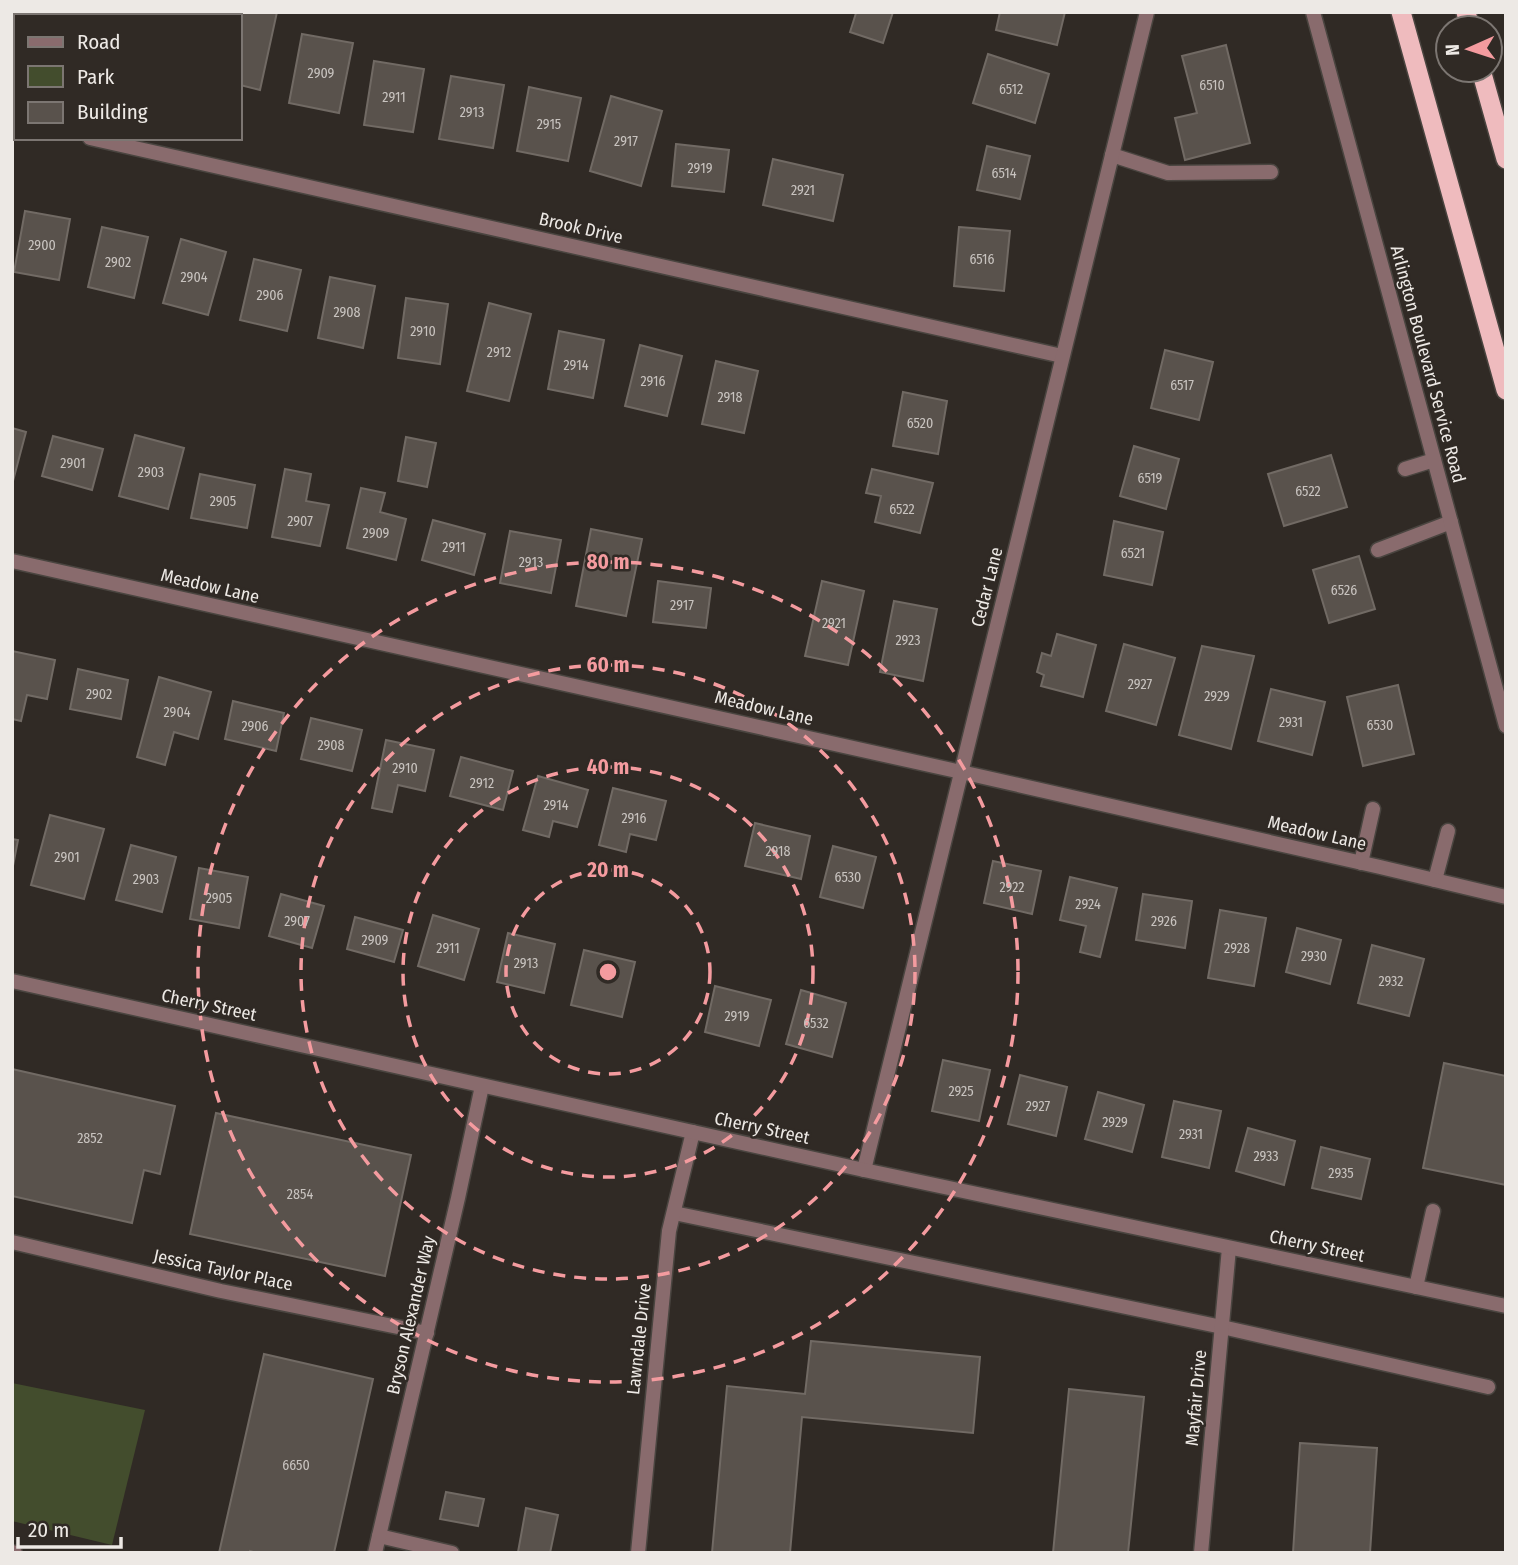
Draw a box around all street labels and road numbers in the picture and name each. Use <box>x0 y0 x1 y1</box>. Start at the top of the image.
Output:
street label: Brook Drive <box>537 208 625 248</box>
street label: Arlington Boulevard Service Road <box>1386 243 1470 485</box>
street label: Cedar Lane <box>966 545 1008 629</box>
street label: Meadow Lane <box>159 564 262 608</box>
street label: Meadow Lane <box>713 686 816 730</box>
street label: Meadow Lane <box>1266 811 1369 855</box>
street label: Cherry Street <box>160 984 259 1026</box>
street label: Cherry Street <box>713 1107 812 1149</box>
street label: Cherry Street <box>1268 1225 1367 1267</box>
street label: Bryson Alexander Way <box>382 1233 440 1397</box>
street label: Jessica Taylor Place <box>151 1245 295 1296</box>
street label: Lawndale Drive <box>622 1282 656 1396</box>
street label: Mayfair Drive <box>1181 1349 1211 1447</box>

